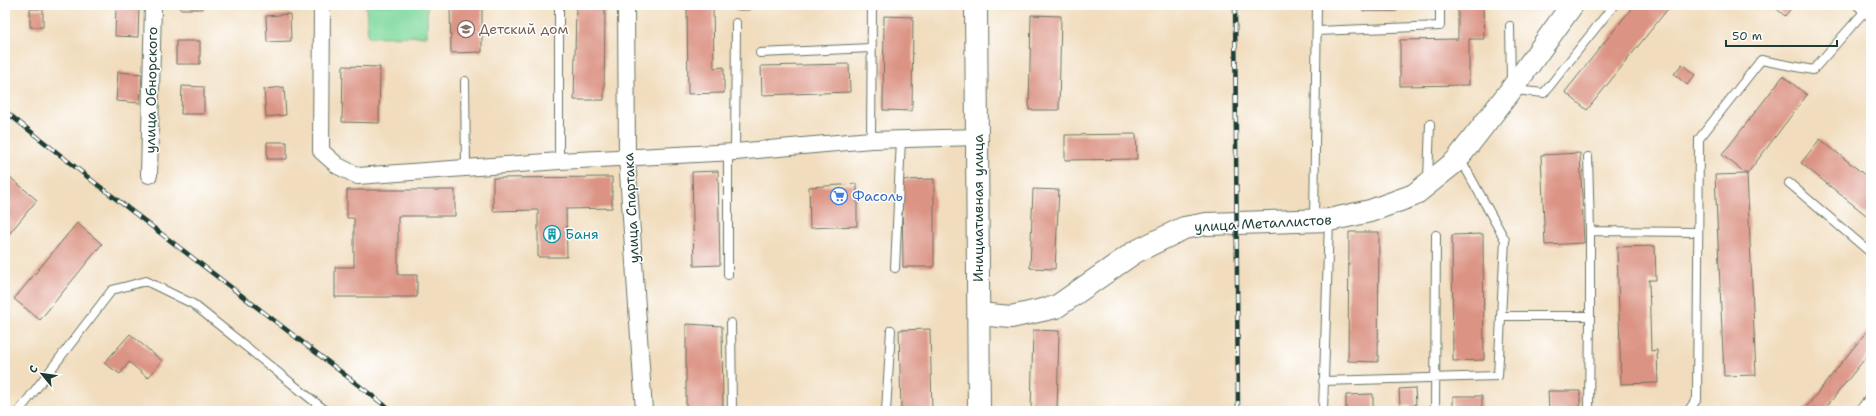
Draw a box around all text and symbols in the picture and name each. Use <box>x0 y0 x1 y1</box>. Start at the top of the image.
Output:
school or university icon: Детский дом <box>456 19 476 39</box>
place label: Детский дом <box>479 20 568 38</box>
scale bar <box>1726 22 1837 48</box>
street label: улица Обнорского <box>141 26 161 154</box>
text: 50 m <box>1732 28 1762 44</box>
street label: Инициативная улица <box>969 134 987 282</box>
street label: улица Спартака <box>619 152 643 264</box>
supermarket icon: Фасоль <box>829 186 849 206</box>
place label: Фасоль <box>852 187 903 205</box>
street label: улица Металлистов <box>1194 210 1332 236</box>
building icon: Баня <box>542 224 562 244</box>
place label: Баня <box>565 225 599 243</box>
north arrow <box>22 354 62 394</box>
text: С <box>25 363 42 376</box>

